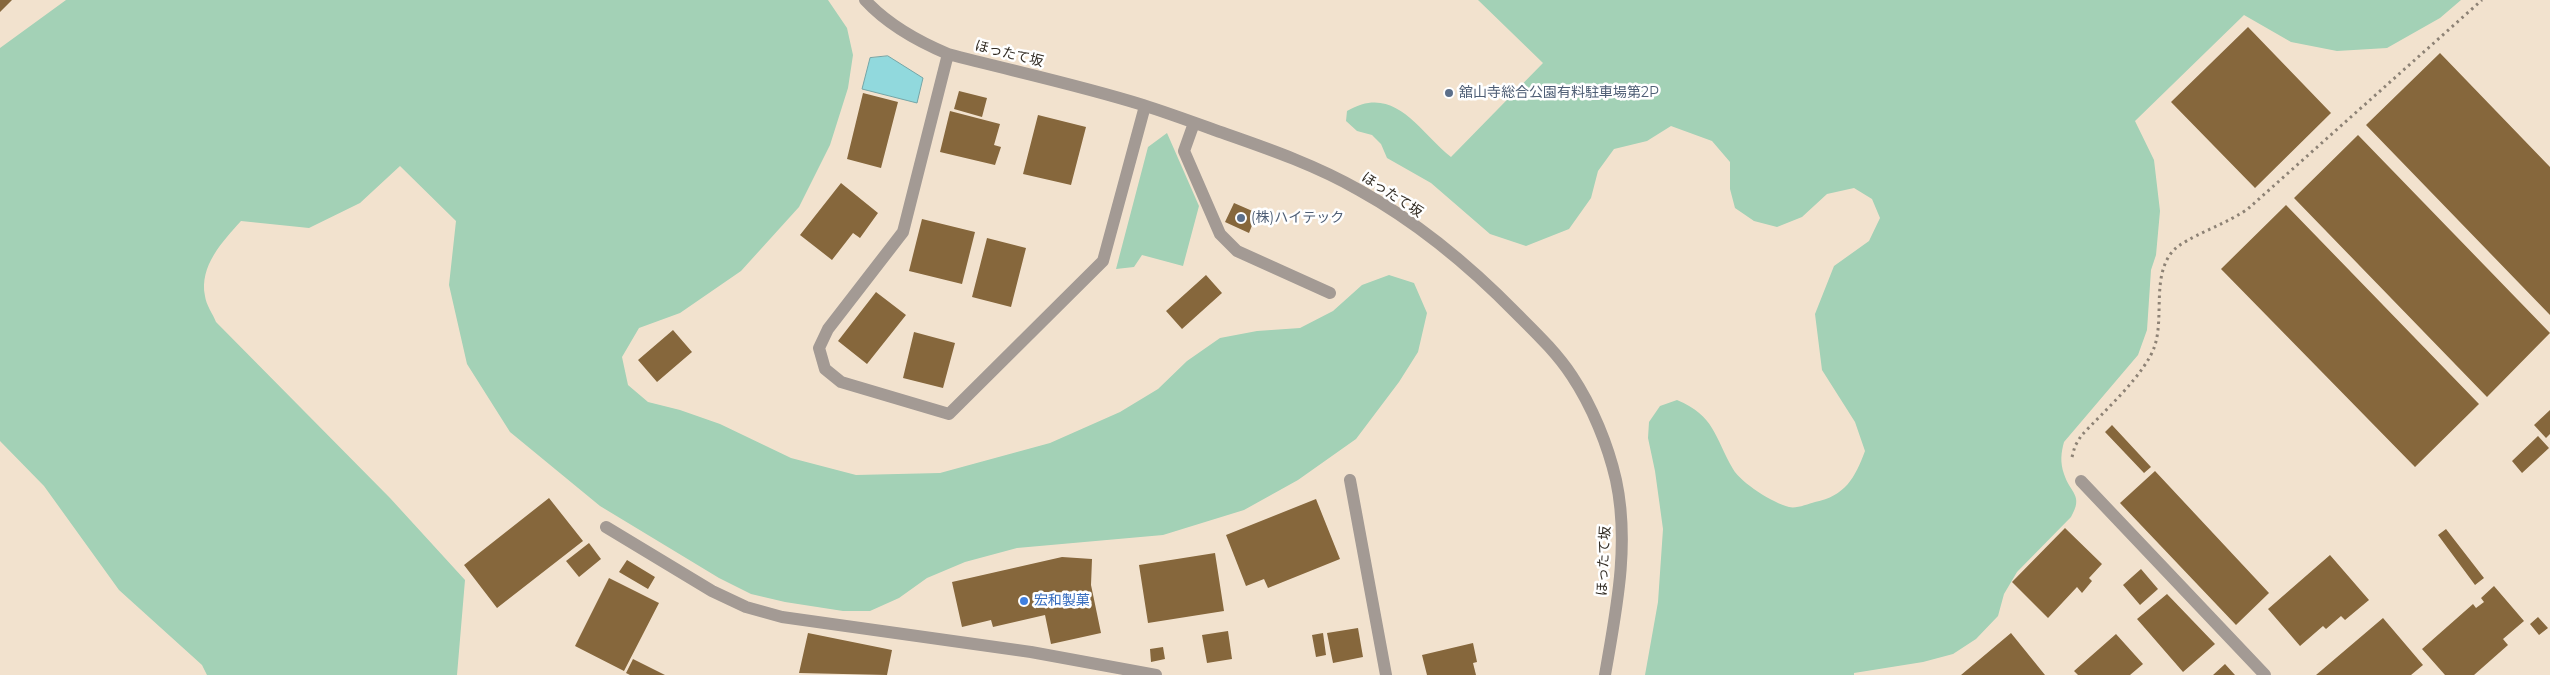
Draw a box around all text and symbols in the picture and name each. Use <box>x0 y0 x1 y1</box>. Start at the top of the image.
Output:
street label: ほったて坂 <box>973 37 1045 71</box>
place label: 舘山寺総合公園有料駐車場第2P <box>1459 85 1659 101</box>
marker: 舘山寺総合公園有料駐車場第2P <box>1443 87 1455 99</box>
street label: ほったて坂 <box>1358 169 1426 221</box>
place label: (株)ハイテック <box>1251 210 1344 226</box>
marker: (株)ハイテック <box>1235 212 1247 224</box>
street label: ほったて坂 <box>1594 526 1614 596</box>
place label: 宏和製菓 <box>1034 593 1090 609</box>
marker: 宏和製菓 <box>1018 595 1030 607</box>

